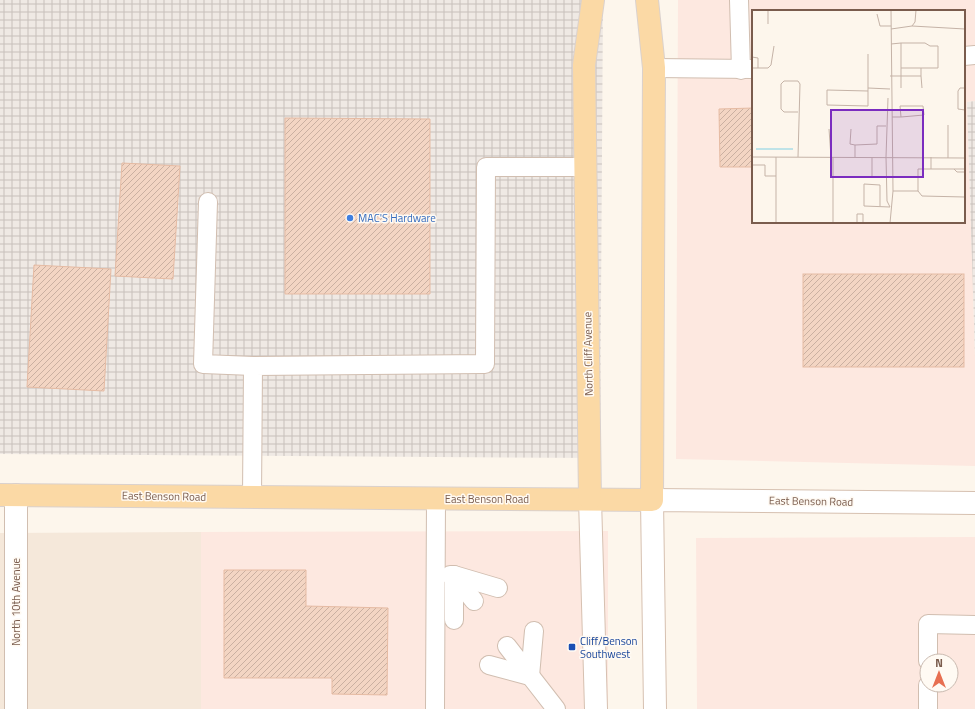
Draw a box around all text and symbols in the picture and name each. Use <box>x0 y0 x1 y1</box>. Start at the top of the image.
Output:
inset map <box>752 10 965 223</box>
place label: MAC'S Hardware <box>358 210 436 226</box>
marker: MAC'S Hardware <box>345 213 355 223</box>
street label: North Cliff Avenue <box>579 311 597 396</box>
street label: East Benson Road <box>122 487 206 505</box>
street label: East Benson Road <box>445 491 529 507</box>
street label: East Benson Road <box>769 492 853 510</box>
street label: North 10th Avenue <box>8 558 24 646</box>
place label: Cliff/Benson Southwest <box>580 633 638 662</box>
marker: Cliff/Benson Southwest <box>567 642 577 652</box>
north arrow <box>919 653 959 693</box>
text: N <box>935 655 943 671</box>

